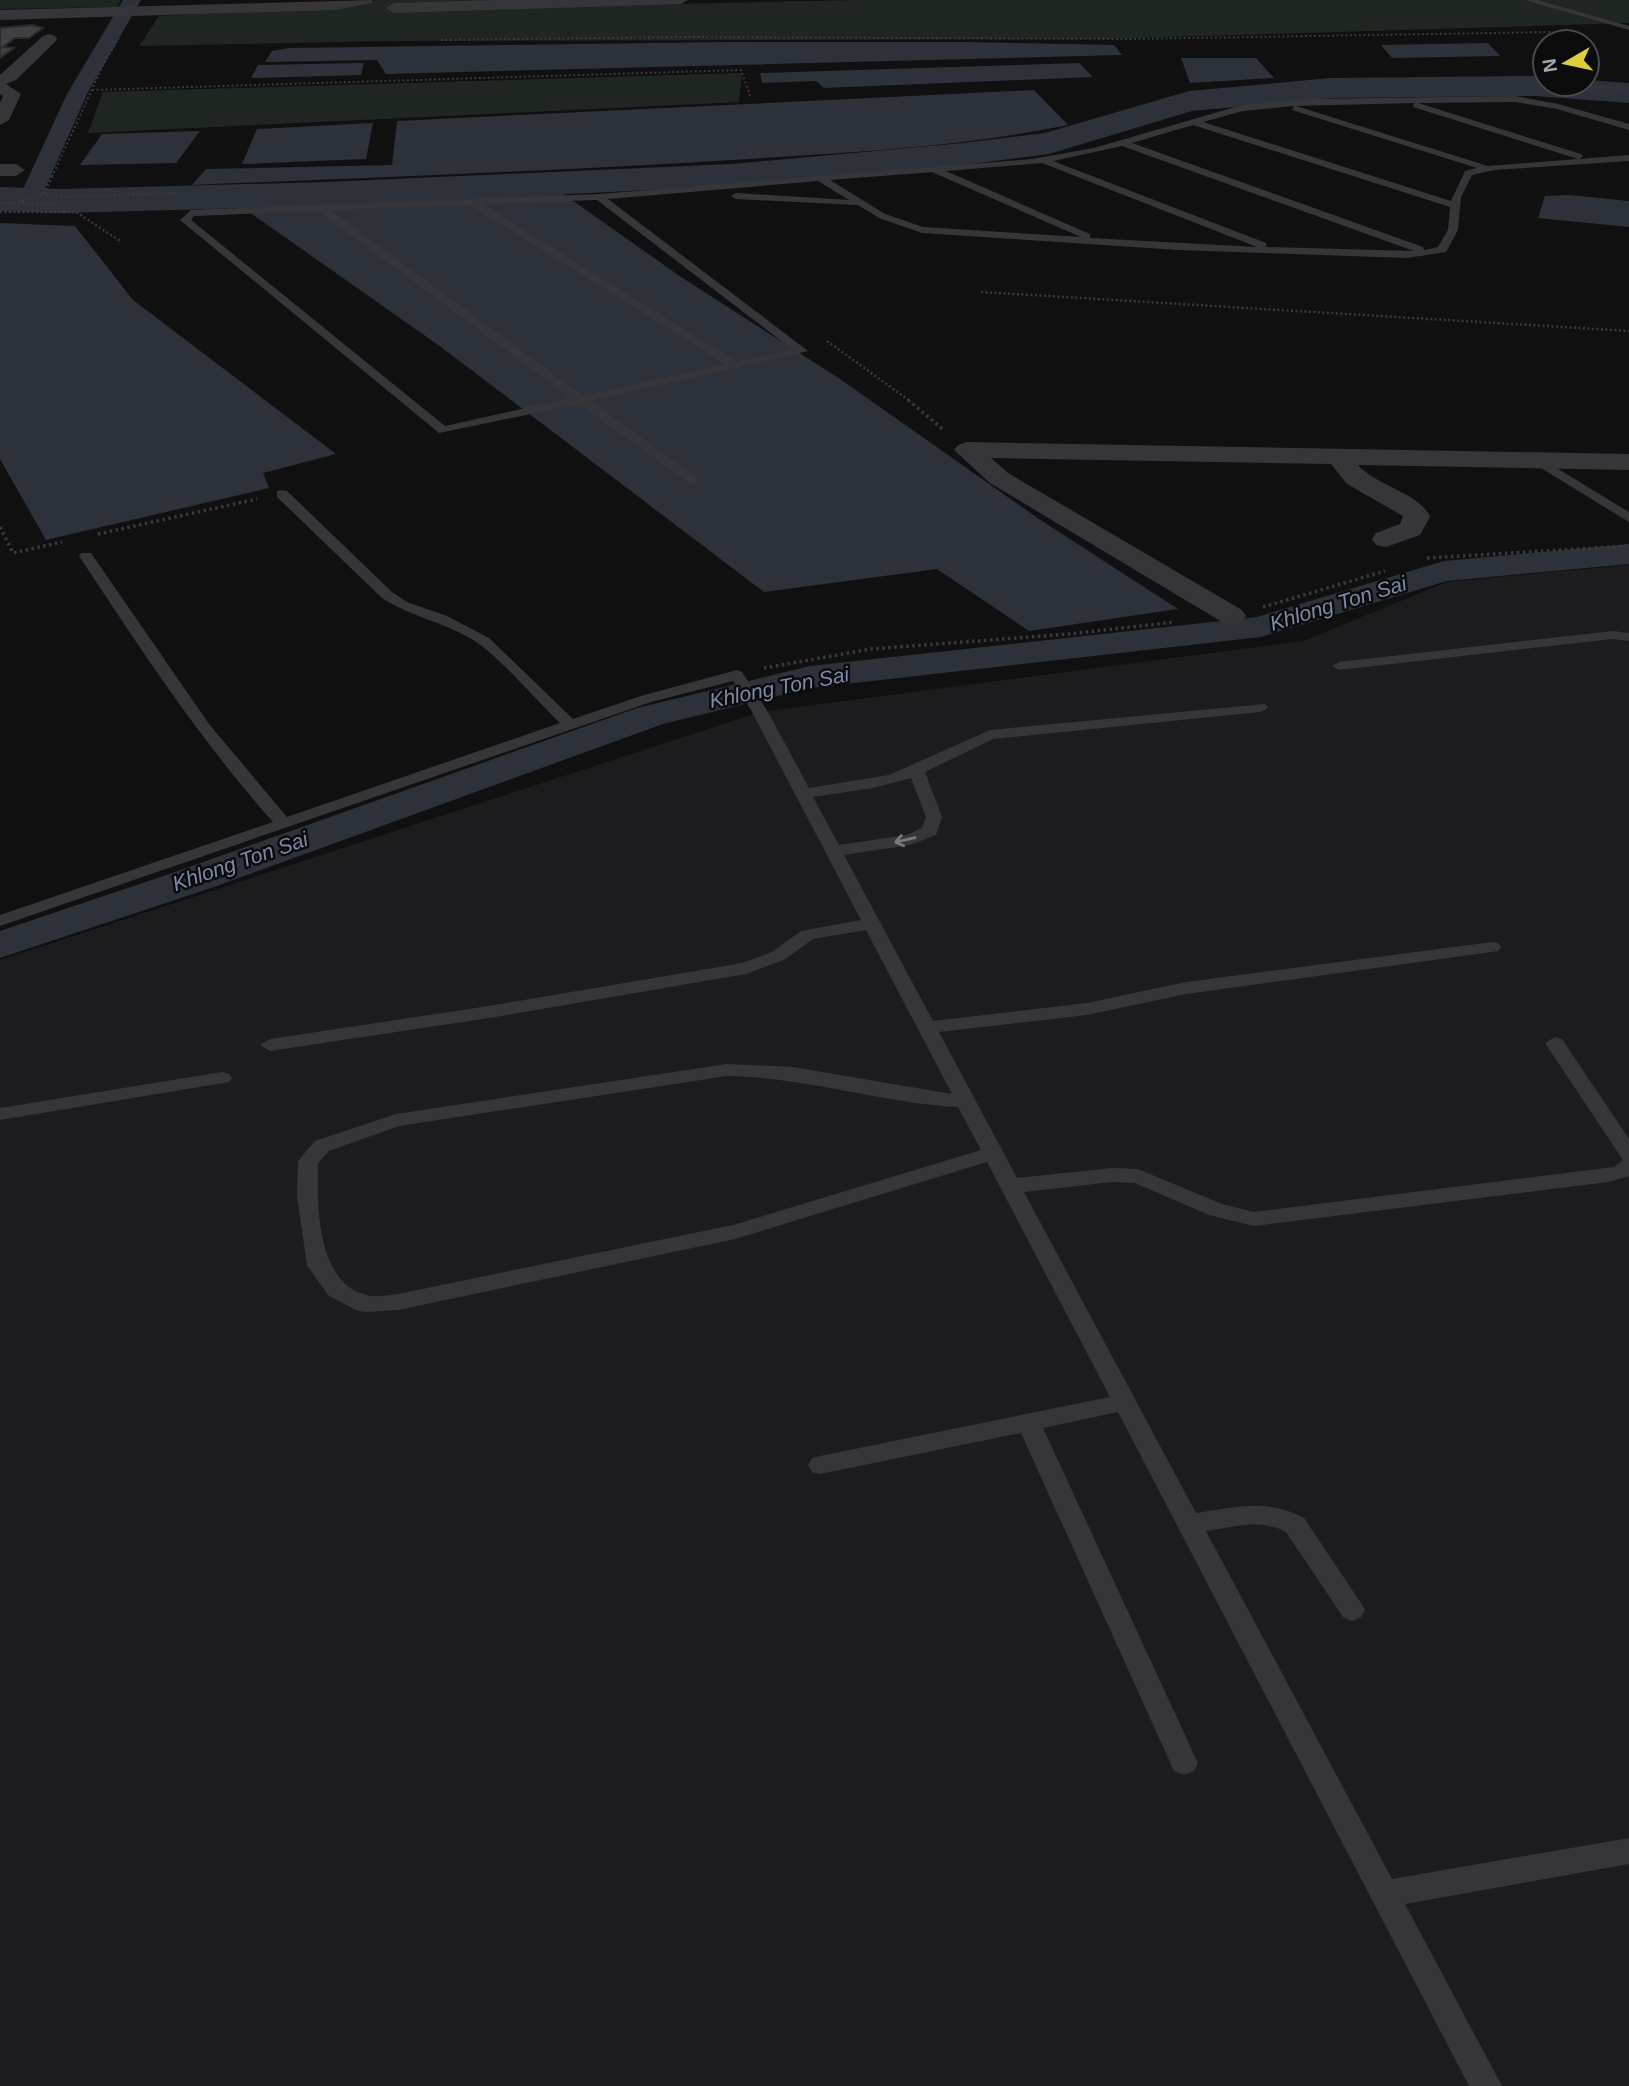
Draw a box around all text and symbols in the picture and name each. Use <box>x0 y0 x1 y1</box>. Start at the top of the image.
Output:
north arrow <box>1531 28 1601 98</box>
text: N <box>1538 57 1561 74</box>
water label: Khlong Ton Sai <box>1267 571 1410 635</box>
water label: Khlong Ton Sai <box>707 662 852 712</box>
water label: Khlong Ton Sai <box>169 827 312 895</box>
one-way arrow <box>894 834 917 847</box>

